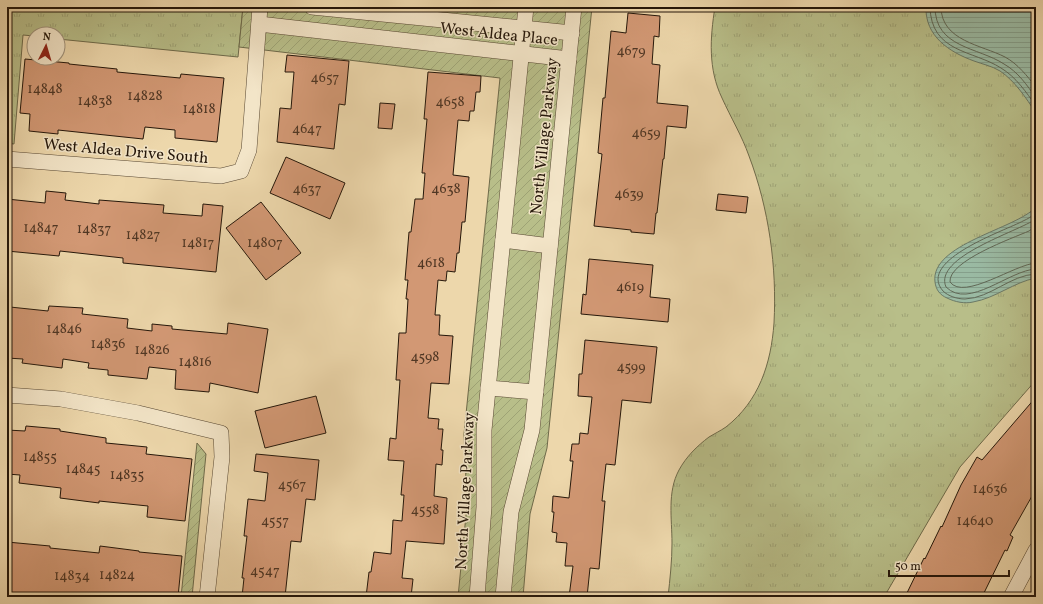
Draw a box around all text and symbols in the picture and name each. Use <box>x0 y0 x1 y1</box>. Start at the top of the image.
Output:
street label: West Aldea Place <box>439 18 559 52</box>
north arrow <box>26 26 66 66</box>
text: N <box>42 30 51 45</box>
house number: 4679 <box>616 42 646 61</box>
street label: North Village Parkway <box>526 56 564 216</box>
house number: 4657 <box>311 69 340 88</box>
house number: 14848 <box>27 80 63 99</box>
house number: 14828 <box>127 87 163 106</box>
house number: 14838 <box>78 92 112 111</box>
house number: 4658 <box>435 93 465 112</box>
house number: 14818 <box>182 100 216 119</box>
house number: 4647 <box>292 120 322 139</box>
house number: 4659 <box>631 124 661 143</box>
street label: West Aldea Drive South <box>42 134 209 170</box>
house number: 4637 <box>292 180 322 199</box>
house number: 4638 <box>431 180 461 199</box>
house number: 4639 <box>614 185 644 204</box>
house number: 14847 <box>23 219 59 238</box>
house number: 14837 <box>77 220 111 239</box>
house number: 14827 <box>126 226 160 245</box>
house number: 14817 <box>182 234 215 253</box>
house number: 14807 <box>247 234 283 253</box>
house number: 4618 <box>417 254 445 273</box>
house number: 4619 <box>616 278 644 297</box>
house number: 14846 <box>46 320 82 339</box>
house number: 14836 <box>91 335 125 354</box>
house number: 14826 <box>134 341 170 360</box>
house number: 4598 <box>411 348 439 367</box>
house number: 14816 <box>178 353 212 372</box>
house number: 4599 <box>616 358 646 377</box>
street label: North Village Parkway <box>451 411 481 570</box>
house number: 14855 <box>23 448 57 467</box>
house number: 14845 <box>66 460 100 479</box>
house number: 14835 <box>110 466 144 485</box>
house number: 4567 <box>278 476 306 495</box>
house number: 14636 <box>973 480 1007 499</box>
house number: 4558 <box>411 501 439 520</box>
house number: 4557 <box>261 512 289 531</box>
house number: 14640 <box>957 512 993 531</box>
scale bar <box>889 552 1009 578</box>
text: 50 m <box>895 559 921 575</box>
house number: 4547 <box>250 562 280 581</box>
house number: 14824 <box>99 566 135 585</box>
house number: 14834 <box>54 567 90 586</box>

